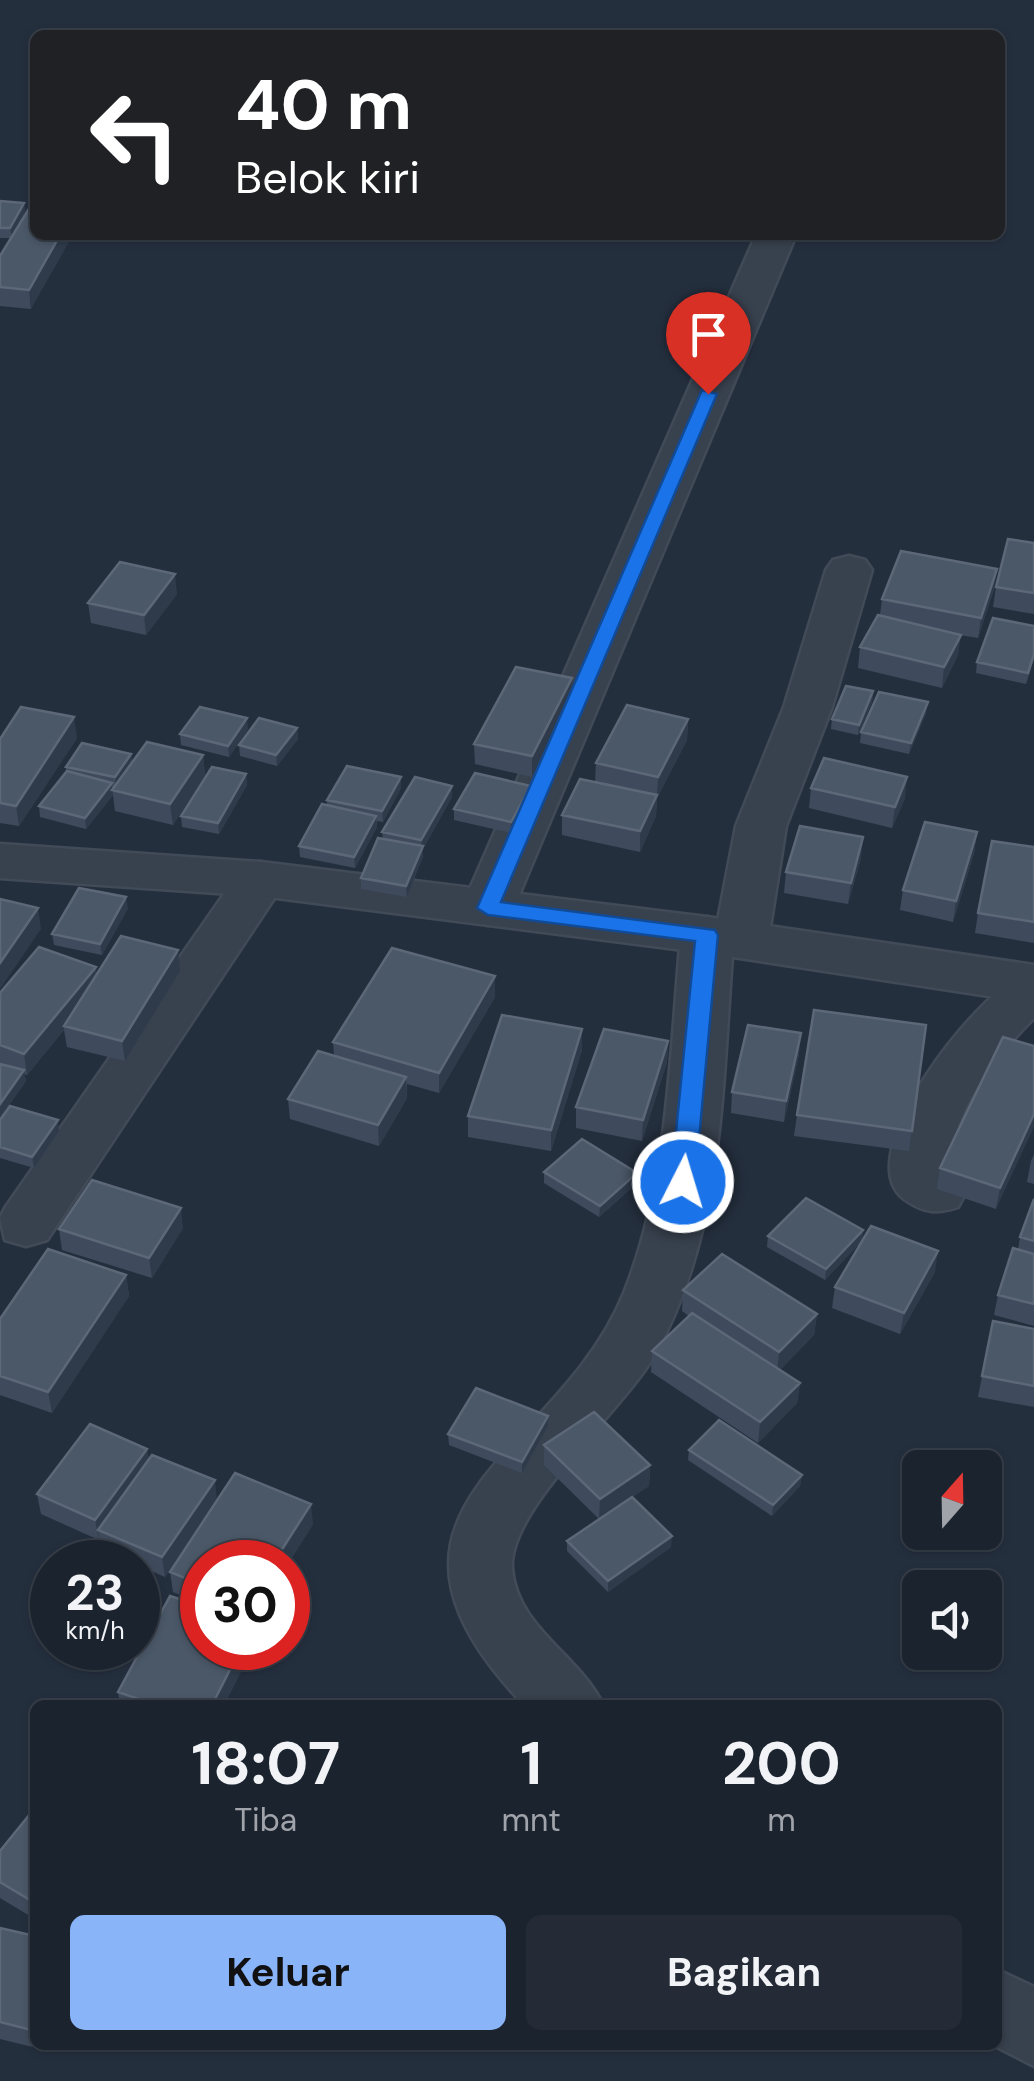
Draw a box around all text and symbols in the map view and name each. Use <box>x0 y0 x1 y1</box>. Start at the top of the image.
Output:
text: 40 m <box>235 60 412 151</box>
icon: left <box>70 70 200 200</box>
text: Belok kiri <box>235 148 420 207</box>
pin <box>666 292 751 395</box>
icon: arrive <box>681 307 736 362</box>
position arrow <box>631 1130 735 1234</box>
north arrow <box>902 1450 1002 1550</box>
map controls <box>902 1450 1002 1670</box>
speed limit sign: 30 <box>180 1540 310 1670</box>
text: 23 <box>66 1560 125 1626</box>
button: sound <box>902 1570 1002 1670</box>
text: km/h <box>65 1614 125 1647</box>
text: 18:07 <box>191 1724 340 1803</box>
text: 1 <box>520 1724 542 1803</box>
text: 200 <box>722 1724 841 1803</box>
text: Tiba <box>234 1799 297 1841</box>
text: mnt <box>501 1799 561 1841</box>
text: m <box>767 1799 796 1841</box>
button: Keluar <box>70 1915 506 2030</box>
button: Bagikan <box>526 1915 962 2030</box>

